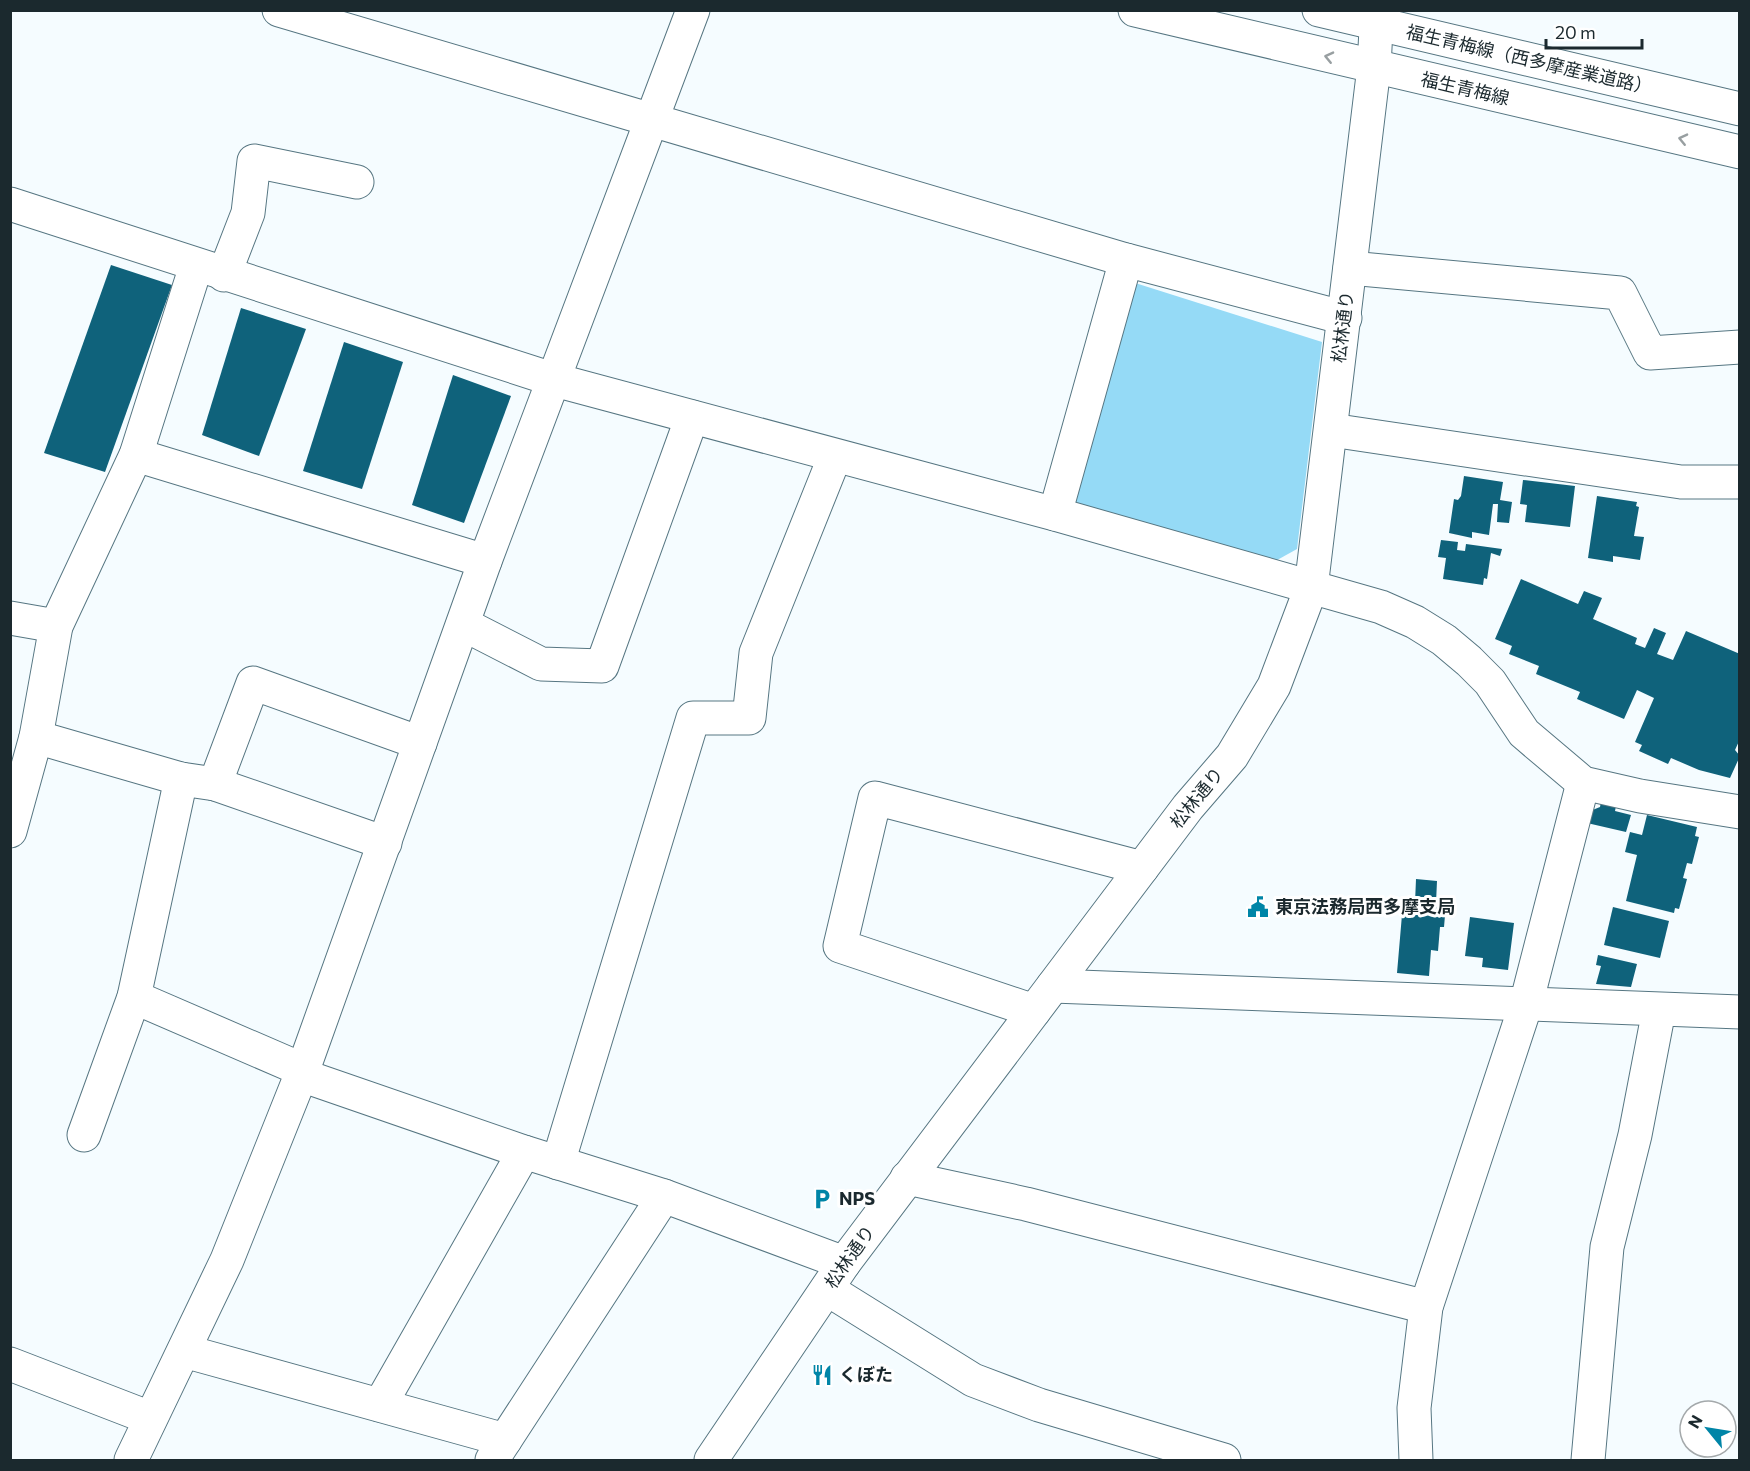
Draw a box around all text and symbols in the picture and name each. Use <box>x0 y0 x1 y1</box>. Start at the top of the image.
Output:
scale bar <box>1546 12 1642 50</box>
street label: 福生青梅線（西多摩産業道路） <box>1404 21 1654 99</box>
text: 20 m <box>1555 21 1596 43</box>
one-way arrow <box>1324 51 1334 64</box>
street label: 福生青梅線 <box>1419 68 1511 110</box>
one-way arrow <box>1678 133 1688 146</box>
street label: 松林通り <box>1327 290 1357 364</box>
street label: 松林通り <box>1165 762 1227 832</box>
public building icon: 東京法務局西多摩支局 <box>1246 895 1270 919</box>
place label: 東京法務局西多摩支局 <box>1275 895 1455 917</box>
parking icon: NPS <box>810 1187 834 1211</box>
place label: NPS <box>839 1187 875 1209</box>
street label: 松林通り <box>820 1221 879 1292</box>
restaurant icon: くぼた <box>810 1363 834 1387</box>
place label: くぼた <box>839 1363 893 1385</box>
north arrow <box>1678 1399 1738 1459</box>
text: N <box>1683 1411 1706 1431</box>

